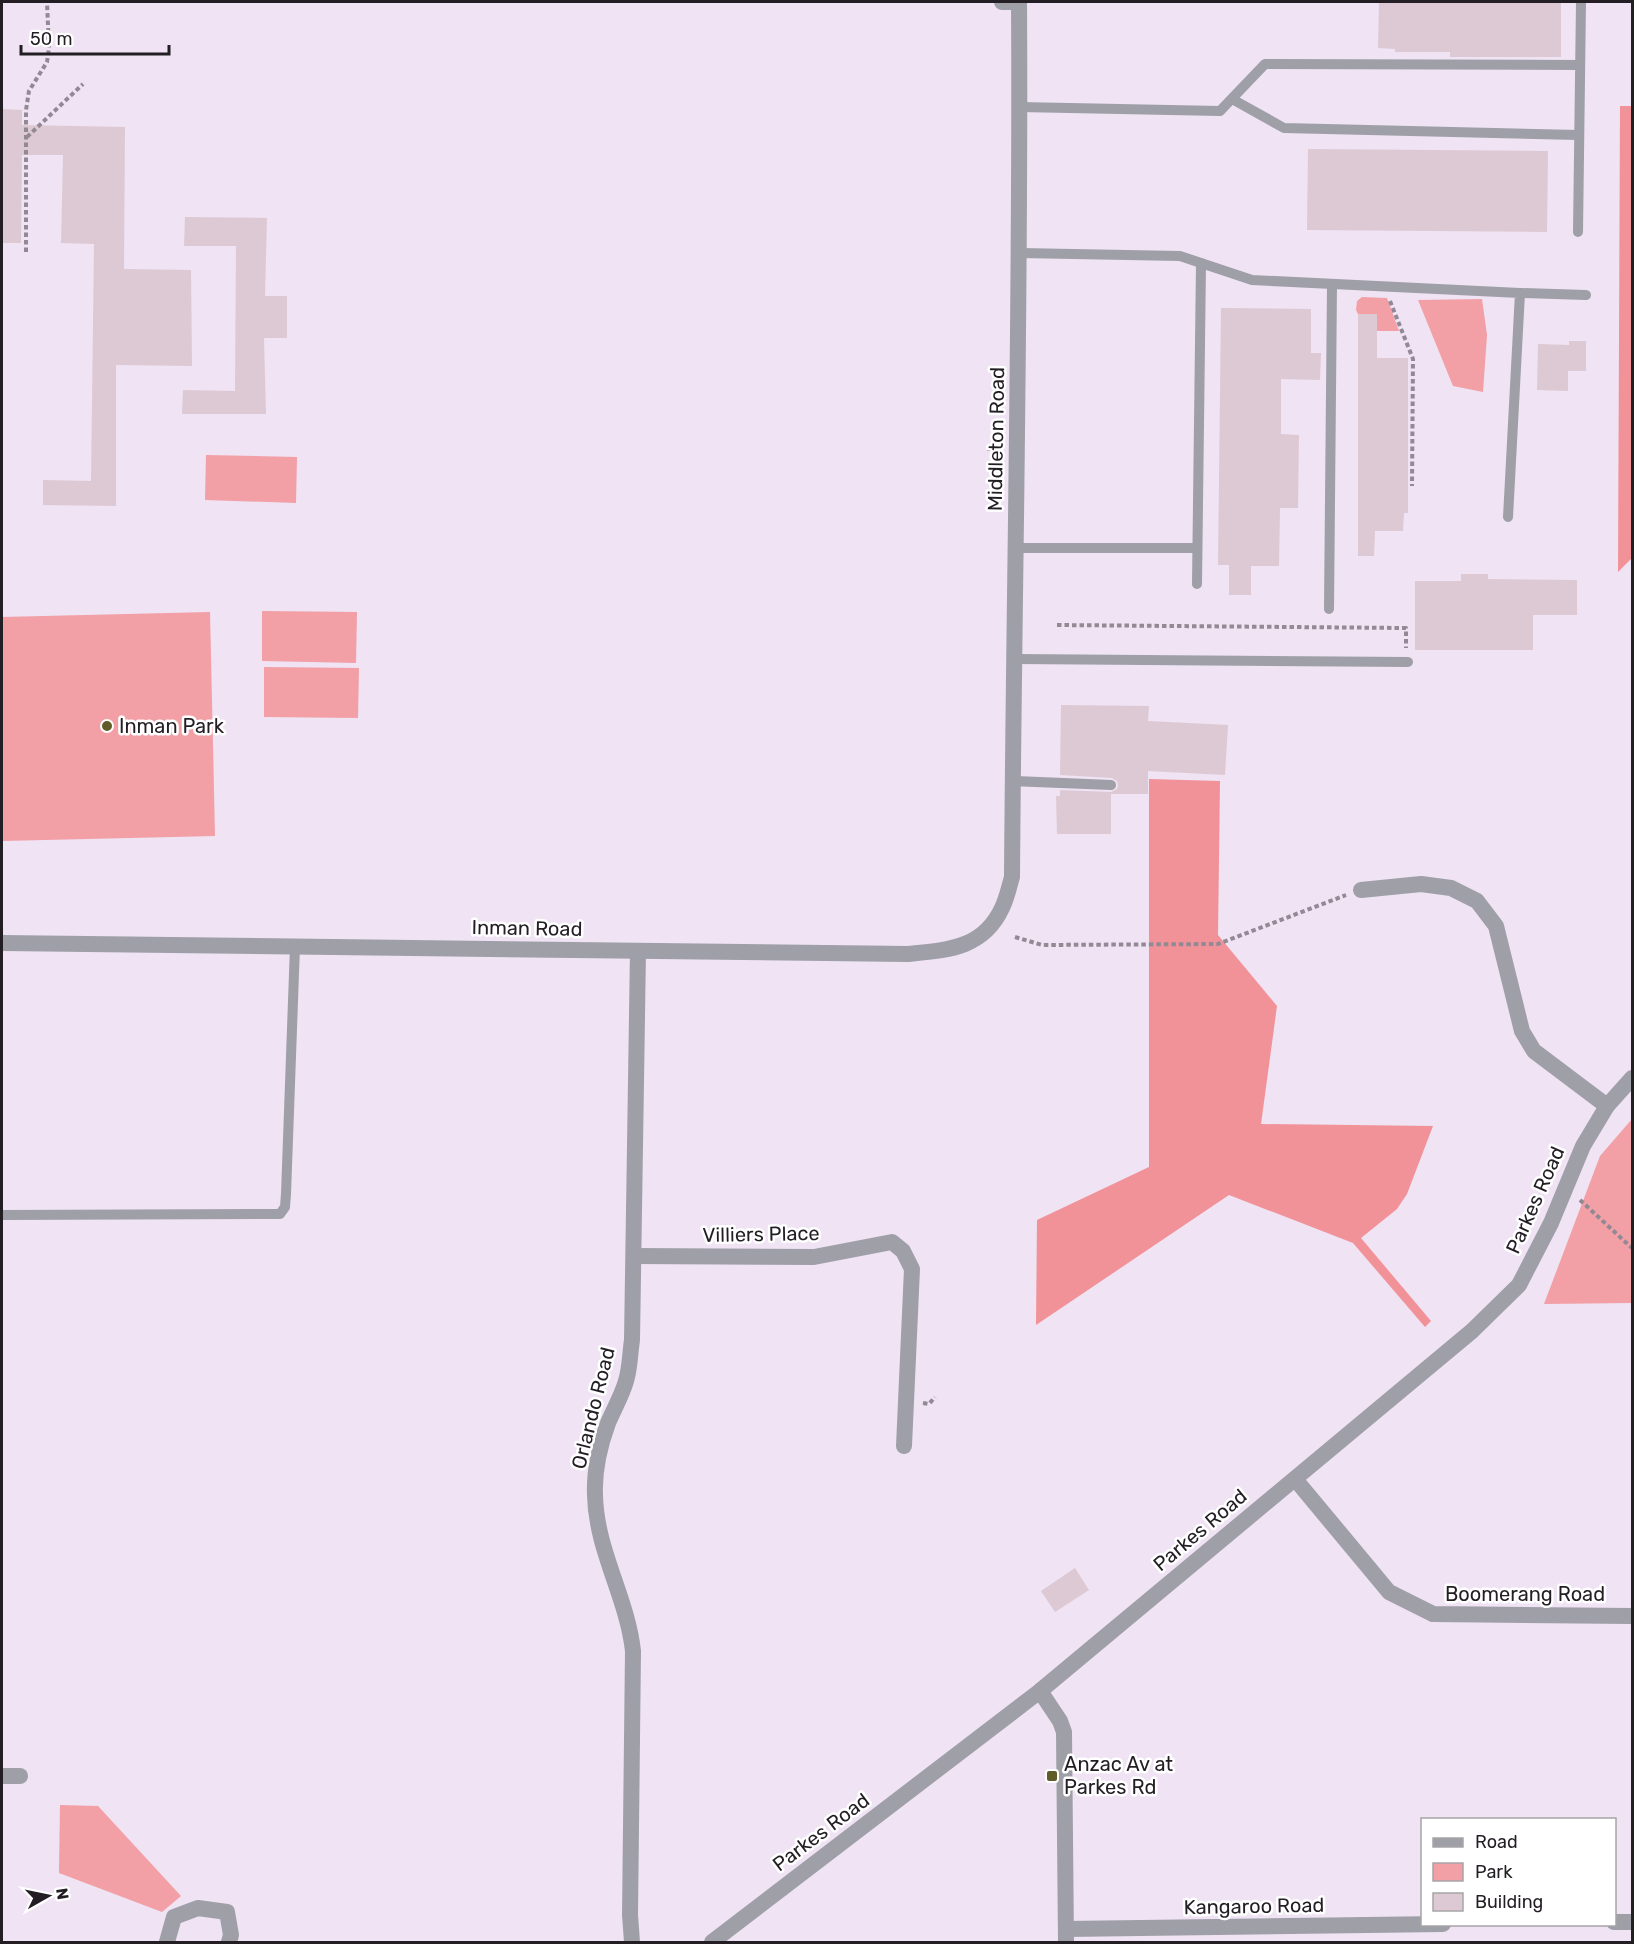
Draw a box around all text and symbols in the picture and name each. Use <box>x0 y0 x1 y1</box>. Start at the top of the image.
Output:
scale bar <box>21 18 170 56</box>
text: 50 m <box>30 28 73 50</box>
street label: Middleton Road <box>983 367 1009 511</box>
place label: Inman Park <box>119 714 225 738</box>
marker: Inman Park <box>100 719 114 733</box>
street label: Inman Road <box>471 915 583 941</box>
street label: Parkes Road <box>1501 1143 1569 1257</box>
street label: Villiers Place <box>702 1221 820 1247</box>
street label: Orlando Road <box>566 1345 620 1471</box>
street label: Parkes Road <box>1148 1484 1252 1576</box>
street label: Boomerang Road <box>1445 1582 1605 1606</box>
place label: Anzac Av at Parkes Rd <box>1064 1752 1173 1799</box>
marker: Anzac Av at Parkes Rd <box>1045 1769 1059 1783</box>
street label: Parkes Road <box>768 1788 874 1876</box>
legend <box>1421 1818 1616 1926</box>
text: Road <box>1475 1831 1518 1853</box>
text: Park <box>1475 1861 1513 1883</box>
north arrow <box>18 1866 78 1926</box>
text: N <box>52 1887 73 1901</box>
text: Building <box>1475 1891 1543 1913</box>
street label: Kangaroo Road <box>1183 1893 1325 1919</box>

